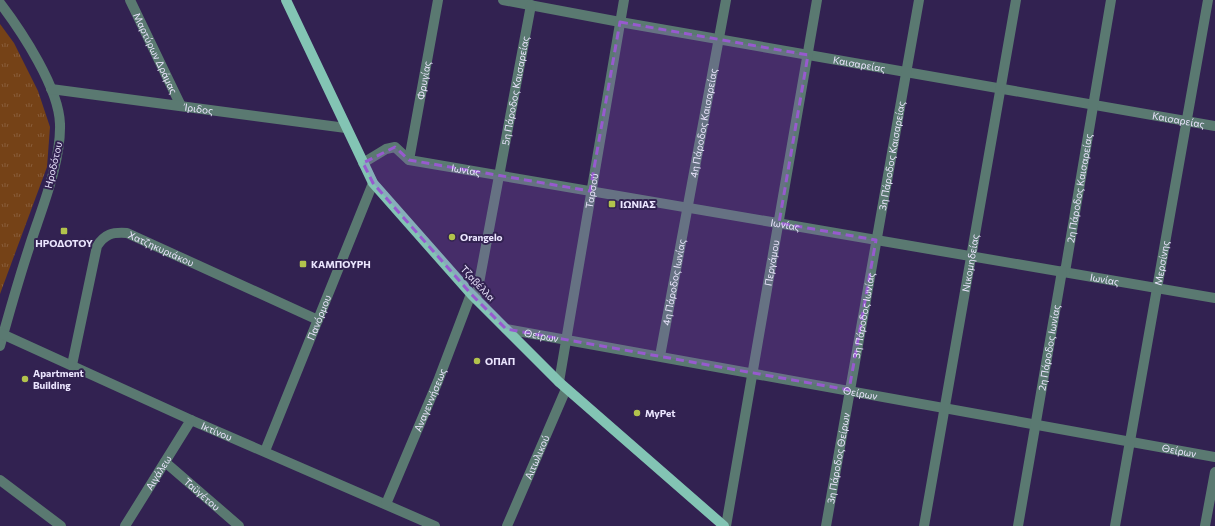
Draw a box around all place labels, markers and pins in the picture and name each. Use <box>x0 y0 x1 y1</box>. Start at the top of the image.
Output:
place label: ΙΩΝΙΑΣ <box>620 198 656 210</box>
marker: ΙΩΝΙΑΣ <box>607 199 617 209</box>
marker: ΗΡΟΔΟΤΟΥ <box>59 226 69 236</box>
place label: Orangelo <box>460 231 503 243</box>
marker: Orangelo <box>447 232 457 242</box>
place label: ΗΡΟΔΟΤΟΥ <box>35 237 93 249</box>
place label: ΚΑΜΠΟΥΡΗ <box>311 258 371 270</box>
marker: ΚΑΜΠΟΥΡΗ <box>298 259 308 269</box>
place label: ΟΠΑΠ <box>485 355 515 367</box>
marker: ΟΠΑΠ <box>472 356 482 366</box>
place label: Apartment Building <box>33 367 84 391</box>
marker: Apartment Building <box>20 374 30 384</box>
place label: MyPet <box>645 407 676 419</box>
marker: MyPet <box>632 408 642 418</box>

